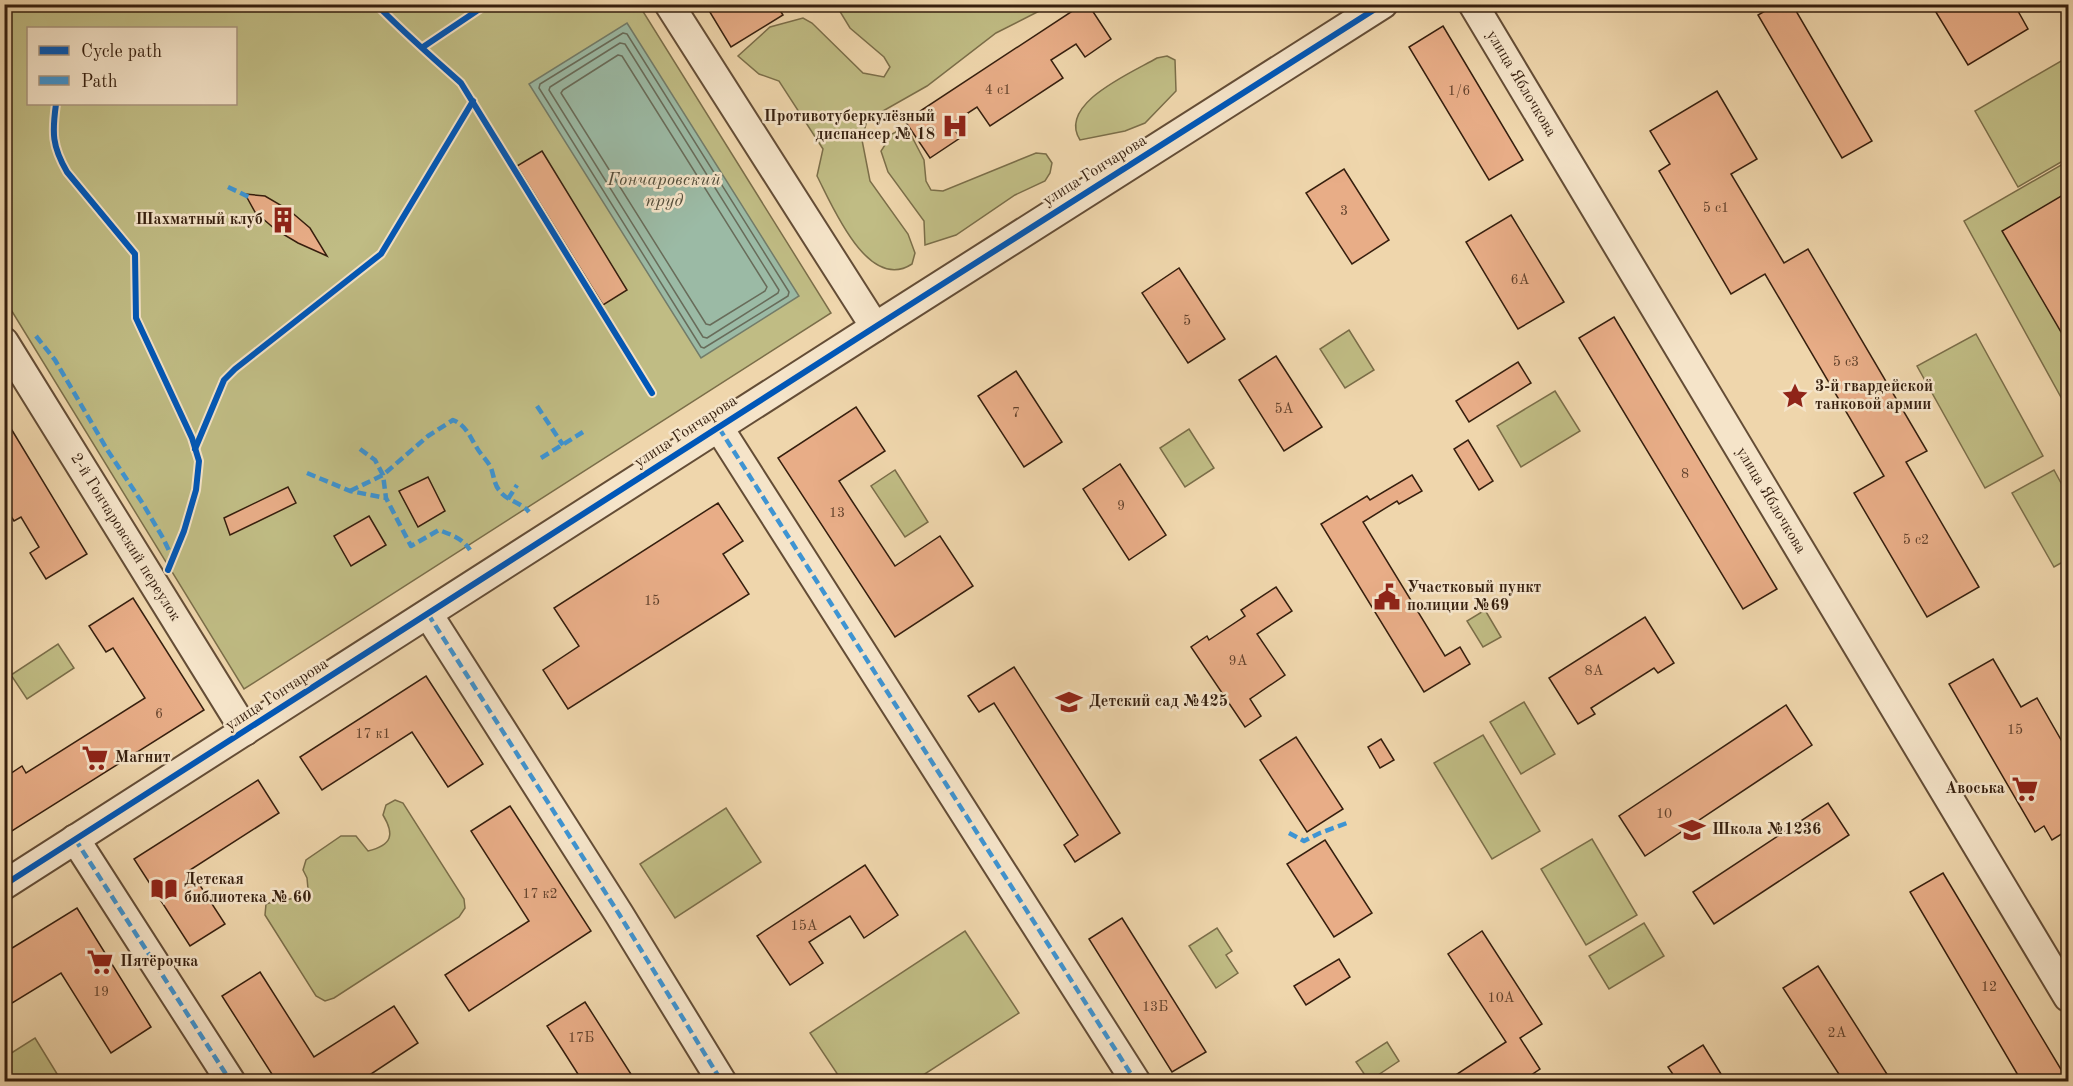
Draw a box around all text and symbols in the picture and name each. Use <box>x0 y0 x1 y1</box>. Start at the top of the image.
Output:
legend <box>27 27 237 105</box>
street label: улица Яблочкова <box>1483 28 1559 140</box>
text: Cycle path <box>81 43 162 61</box>
text: Path <box>81 73 118 91</box>
house number: 4 с1 <box>985 83 1011 97</box>
house number: 1/6 <box>1448 84 1470 98</box>
place label: Противотуберкулёзный диспансер № 18 <box>764 109 935 143</box>
hospital icon: Противотуберкулёзный диспансер № 18 <box>940 111 970 141</box>
street label: улица Гончарова <box>1040 133 1150 209</box>
water label: Гончаровский пруд <box>606 171 721 210</box>
house number: 5 с1 <box>1703 201 1729 215</box>
house number: 3 <box>1340 204 1348 218</box>
building icon: Шахматный клуб <box>268 205 298 235</box>
place label: Шахматный клуб <box>135 212 263 228</box>
house number: 6А <box>1511 273 1530 287</box>
house number: 5 <box>1183 314 1191 328</box>
house number: 5 с3 <box>1833 355 1859 369</box>
place label: 3-й гвардейской танковой армии <box>1815 379 1933 413</box>
place icon: 3-й гвардейской танковой армии <box>1780 381 1810 411</box>
street label: улица Гончарова <box>632 393 740 471</box>
house number: 5А <box>1275 402 1294 416</box>
house number: 7 <box>1012 406 1020 420</box>
street label: улица Яблочкова <box>1733 445 1809 557</box>
street label: 2-й Гончаровский переулок <box>67 451 183 624</box>
house number: 8 <box>1681 467 1689 481</box>
house number: 9 <box>1117 499 1125 513</box>
house number: 13 <box>829 506 845 520</box>
house number: 5 с2 <box>1903 533 1929 547</box>
place label: Участковый пункт полиции №69 <box>1407 580 1542 614</box>
public building icon: Участковый пункт полиции №69 <box>1372 582 1402 612</box>
house number: 15 <box>644 594 660 608</box>
house number: 9A <box>1229 654 1248 668</box>
street label: улица Гончарова <box>223 656 331 734</box>
house number: 8А <box>1585 664 1604 678</box>
school or university icon: Детский сад №425 <box>1054 687 1084 717</box>
place label: Детский сад №425 <box>1089 694 1228 710</box>
house number: 6 <box>155 707 163 721</box>
house number: 15 <box>2007 723 2023 737</box>
house number: 17 к1 <box>355 727 391 741</box>
supermarket icon: Магнит <box>80 743 110 773</box>
place label: Магнит <box>115 750 171 766</box>
supermarket icon: Авоська <box>2010 774 2040 804</box>
place label: Авоська <box>1945 781 2005 797</box>
house number: 10 <box>1656 807 1672 821</box>
school or university icon: Школа №1236 <box>1677 815 1707 845</box>
place label: Школа №1236 <box>1712 822 1821 838</box>
place label: Детская библиотека № 60 <box>184 872 311 906</box>
library icon: Детская библиотека № 60 <box>149 874 179 904</box>
house number: 17 к2 <box>522 887 558 901</box>
house number: 15А <box>791 919 818 933</box>
supermarket icon: Пятёрочка <box>85 947 115 977</box>
place label: Пятёрочка <box>120 954 199 970</box>
house number: 12 <box>1981 980 1997 994</box>
house number: 19 <box>93 985 109 999</box>
house number: 10А <box>1488 991 1515 1005</box>
house number: 13Б <box>1142 1000 1168 1014</box>
house number: 2А <box>1828 1026 1847 1040</box>
house number: 17Б <box>568 1031 594 1045</box>

